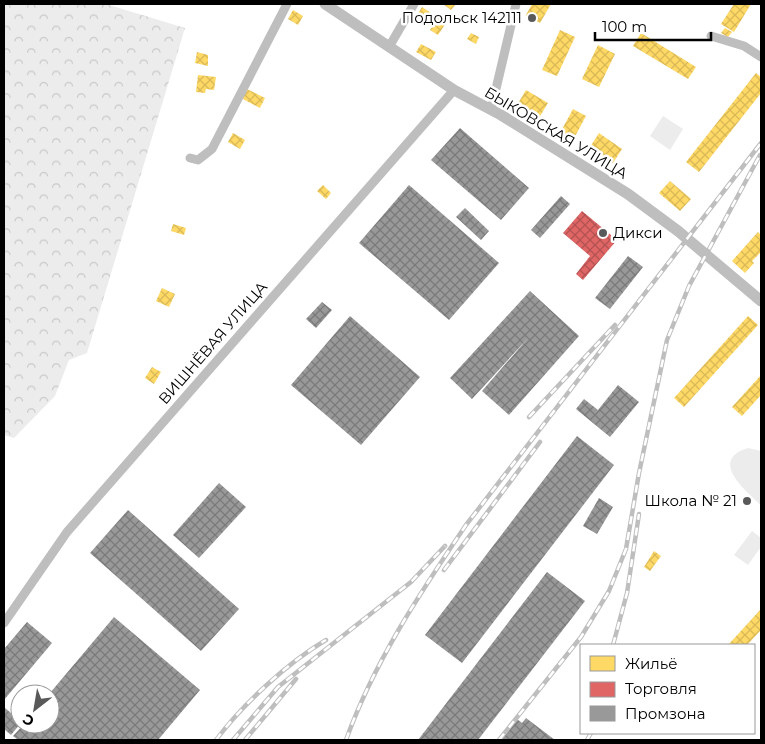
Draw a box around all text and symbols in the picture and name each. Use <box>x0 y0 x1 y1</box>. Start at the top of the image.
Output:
place label: Подольск 142111 <box>402 8 522 27</box>
scale bar <box>595 10 711 42</box>
marker: Подольск 142111 <box>526 12 538 24</box>
text: 100 m <box>602 17 647 36</box>
street label: БЫКОВСКАЯ УЛИЦА <box>481 82 631 183</box>
place label: Дикси <box>613 223 662 242</box>
marker: Дикси <box>597 227 609 239</box>
street label: ВИШНЁВАЯ УЛИЦА <box>154 277 271 408</box>
place label: Школа № 21 <box>645 491 737 510</box>
marker: Школа № 21 <box>741 495 753 507</box>
legend <box>580 644 755 734</box>
text: Жильё <box>625 654 678 673</box>
text: Торговля <box>625 679 697 698</box>
north arrow <box>10 684 60 734</box>
text: Промзона <box>625 704 705 723</box>
text: С <box>19 710 37 730</box>

